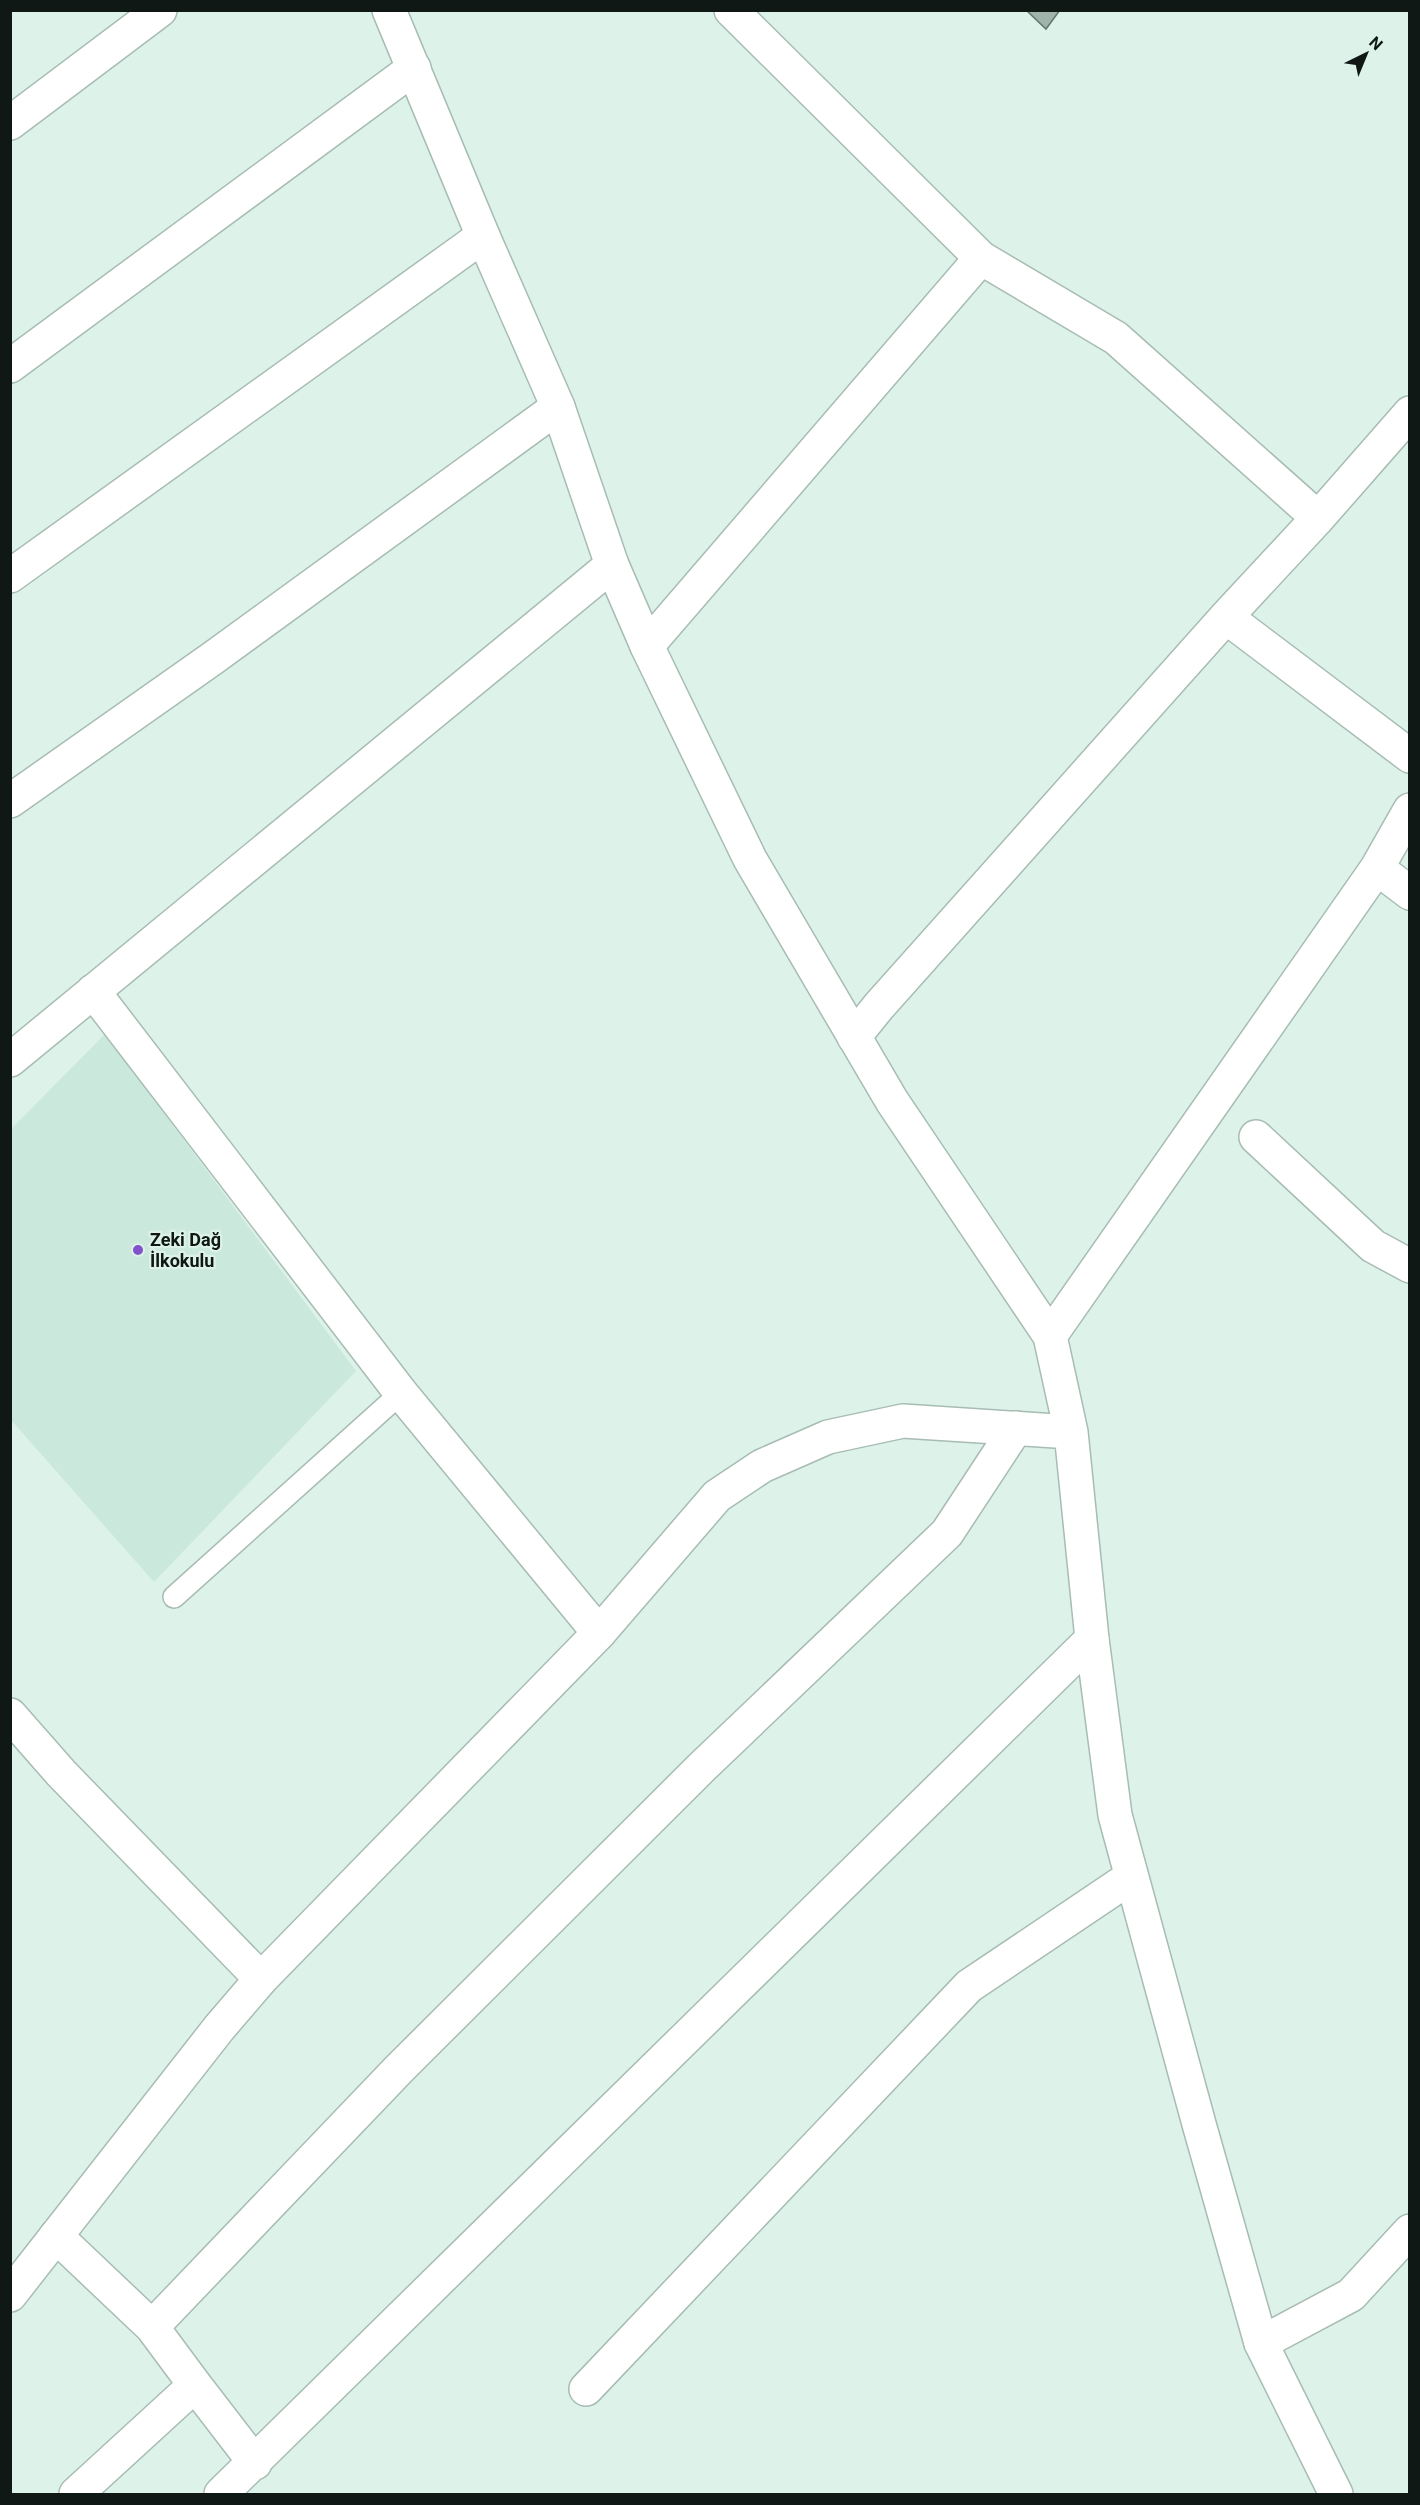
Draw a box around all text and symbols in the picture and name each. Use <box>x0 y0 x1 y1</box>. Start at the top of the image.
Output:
north arrow <box>1336 24 1396 84</box>
text: N <box>1365 33 1386 54</box>
place label: Zeki Dağ İlkokulu <box>150 1229 221 1271</box>
marker: Zeki Dağ İlkokulu <box>131 1243 145 1257</box>

